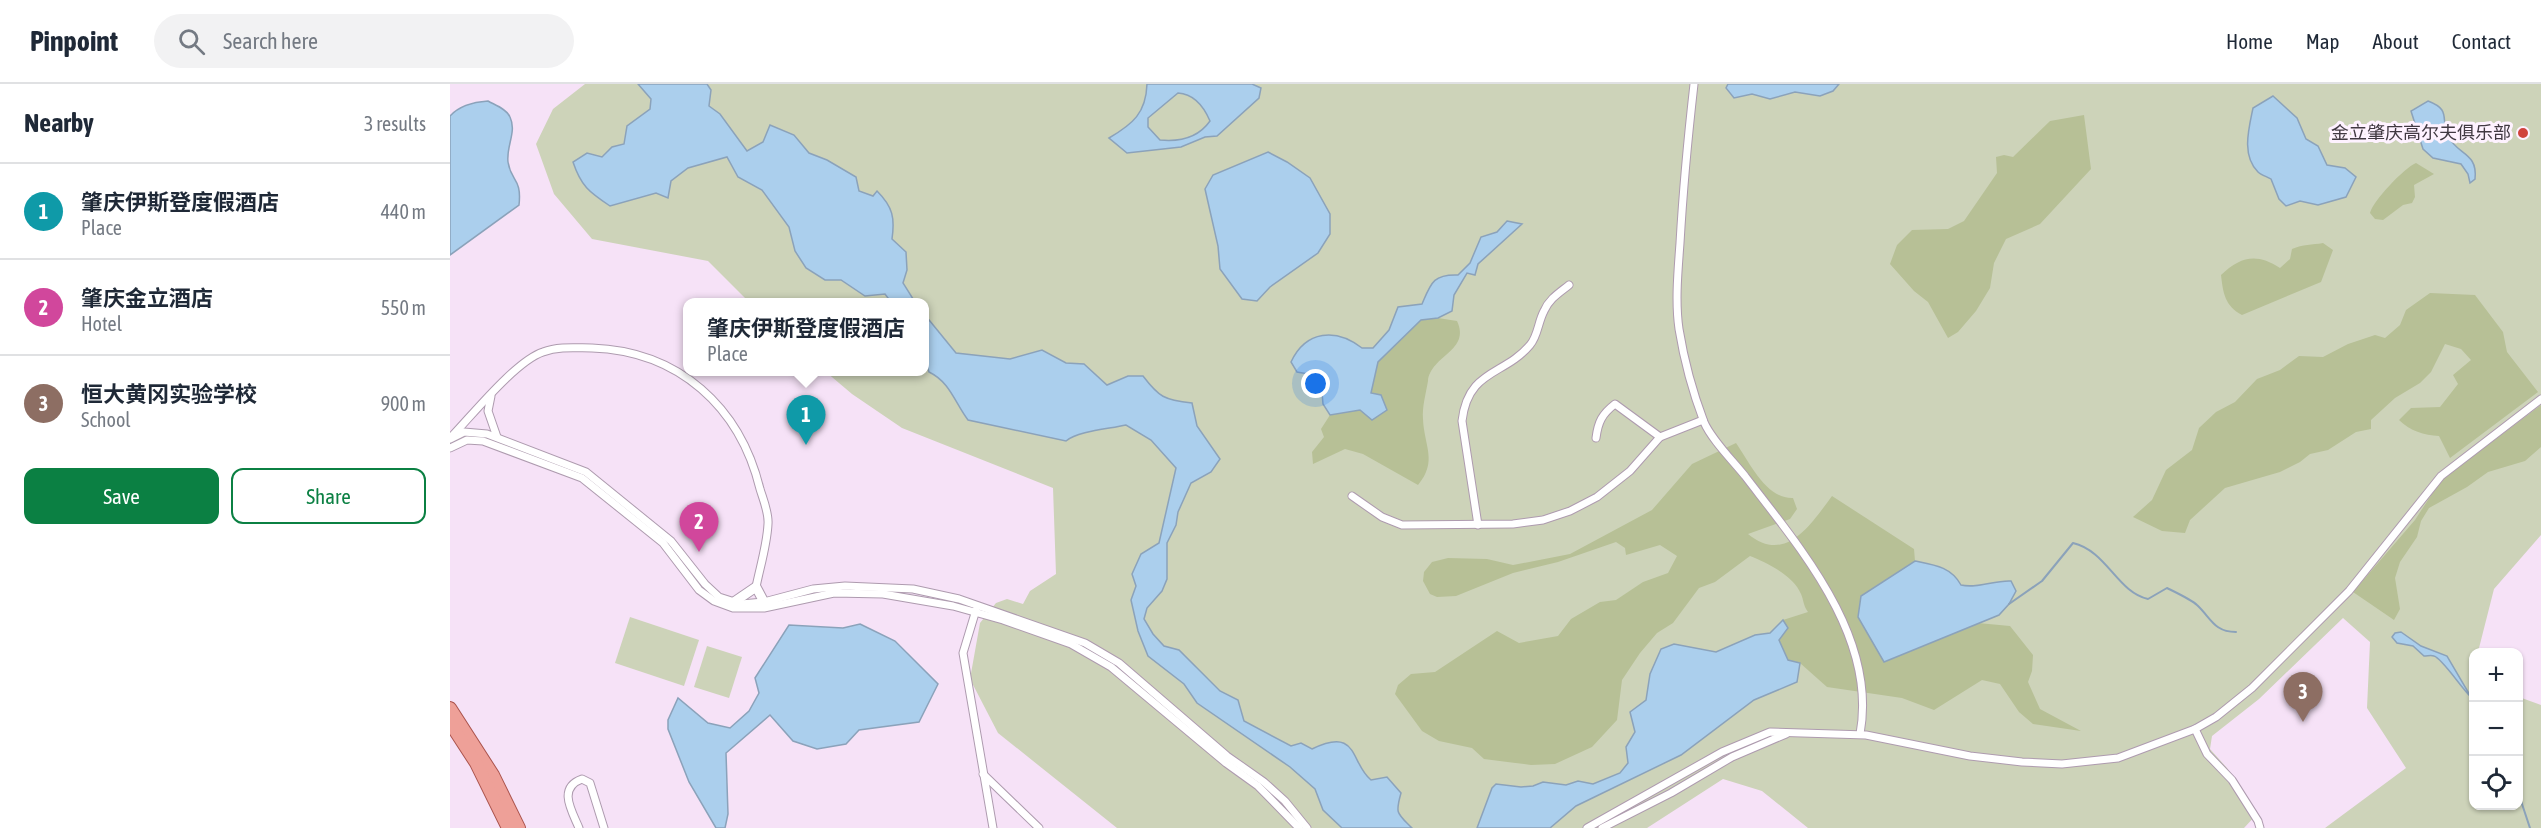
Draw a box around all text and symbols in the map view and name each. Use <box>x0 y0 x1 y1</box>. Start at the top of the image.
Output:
search box <box>154 14 574 68</box>
text: Pinpoint <box>30 25 118 57</box>
icon: search <box>175 25 208 58</box>
text: Search here <box>223 28 318 54</box>
text: Home <box>2226 29 2273 53</box>
text: Map <box>2306 29 2340 53</box>
text: About <box>2373 29 2419 53</box>
text: Contact <box>2452 29 2511 53</box>
text: Nearby <box>24 108 94 138</box>
text: 3 results <box>364 112 426 135</box>
place label: 金立肇庆高尔夫俱乐部 <box>2331 122 2511 143</box>
marker: 金立肇庆高尔夫俱乐部 <box>2516 126 2530 140</box>
text: 肇庆伊斯登度假酒店 <box>81 189 279 215</box>
text: 1 <box>39 200 48 223</box>
text: 440 m <box>381 200 426 223</box>
text: Place <box>81 216 122 239</box>
text: 肇庆金立酒店 <box>81 285 213 311</box>
text: 2 <box>39 296 48 319</box>
text: 550 m <box>381 296 426 319</box>
popup <box>683 298 929 376</box>
text: Hotel <box>81 312 122 335</box>
text: 肇庆伊斯登度假酒店 <box>707 315 905 341</box>
text: Place <box>707 342 748 365</box>
your location <box>1301 369 1330 398</box>
text: 恒大黄冈实验学校 <box>81 381 257 407</box>
text: 3 <box>39 392 48 415</box>
text: 900 m <box>381 392 426 415</box>
pin: 1 <box>786 396 826 445</box>
text: School <box>81 408 131 431</box>
button: Save <box>24 468 219 524</box>
button: Share <box>231 468 426 524</box>
pin: 2 <box>680 502 718 552</box>
map controls <box>2469 648 2523 810</box>
button: + <box>2469 648 2523 702</box>
pin: 3 <box>2284 672 2322 722</box>
button: − <box>2469 702 2523 756</box>
button: locate <box>2469 756 2523 810</box>

